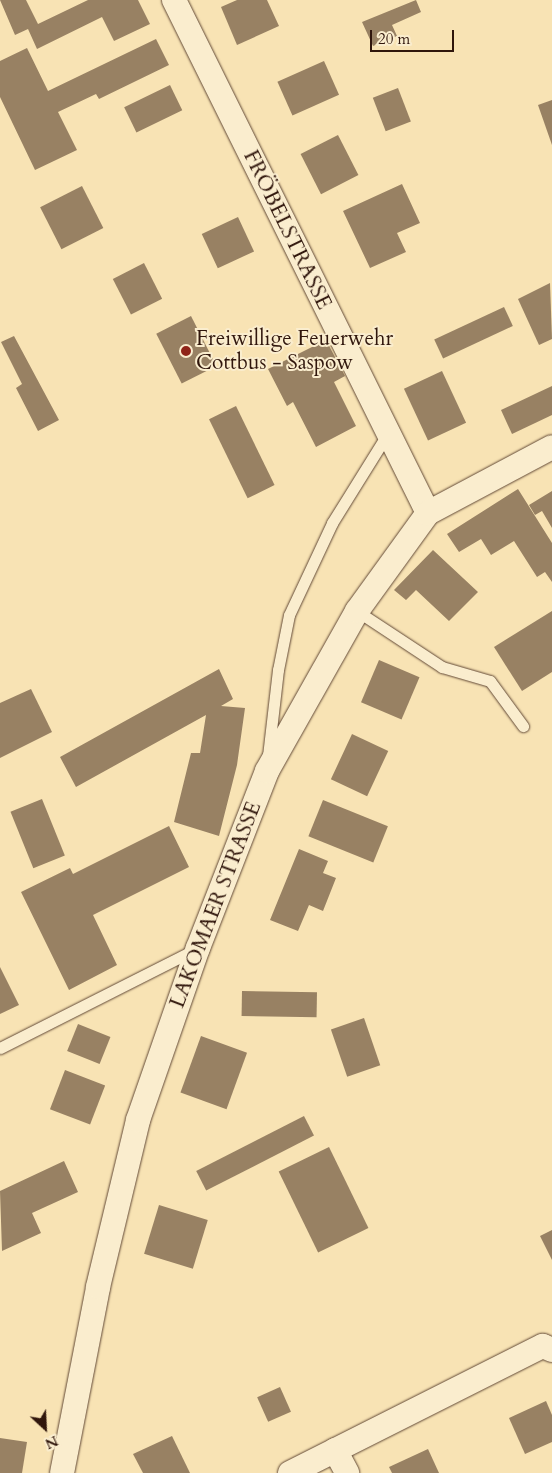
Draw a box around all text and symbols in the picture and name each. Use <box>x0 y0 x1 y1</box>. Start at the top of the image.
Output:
scale bar <box>372 20 456 52</box>
text: 20 m <box>378 29 410 49</box>
street label: FRÖBELSTRASSE <box>238 146 336 314</box>
place label: Freiwillige Feuerwehr Cottbus - Saspow <box>196 326 393 376</box>
marker: Freiwillige Feuerwehr Cottbus - Saspow <box>180 345 192 357</box>
street label: LAKOMAER STRASSE <box>165 798 267 1012</box>
north arrow <box>20 1403 70 1453</box>
text: N <box>42 1431 61 1453</box>

